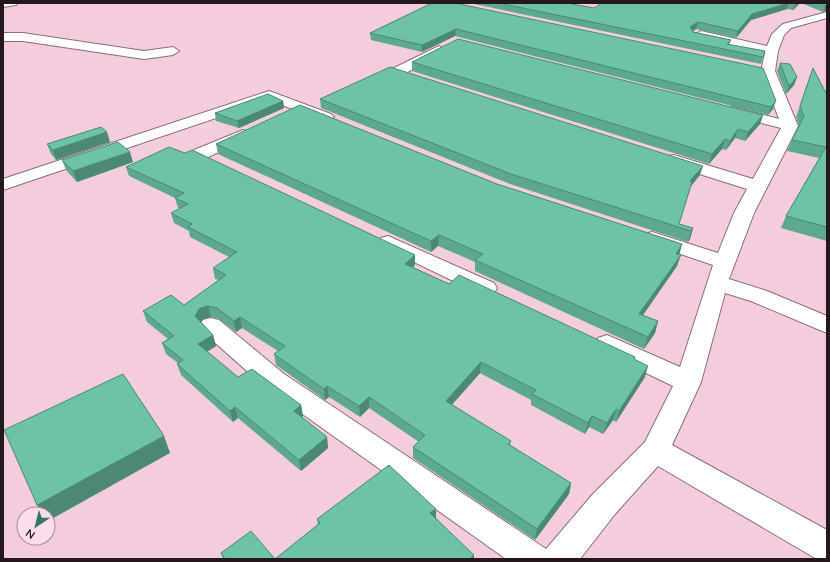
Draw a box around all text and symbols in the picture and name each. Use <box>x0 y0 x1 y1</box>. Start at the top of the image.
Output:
north arrow <box>16 506 56 546</box>
text: N <box>23 526 38 542</box>

